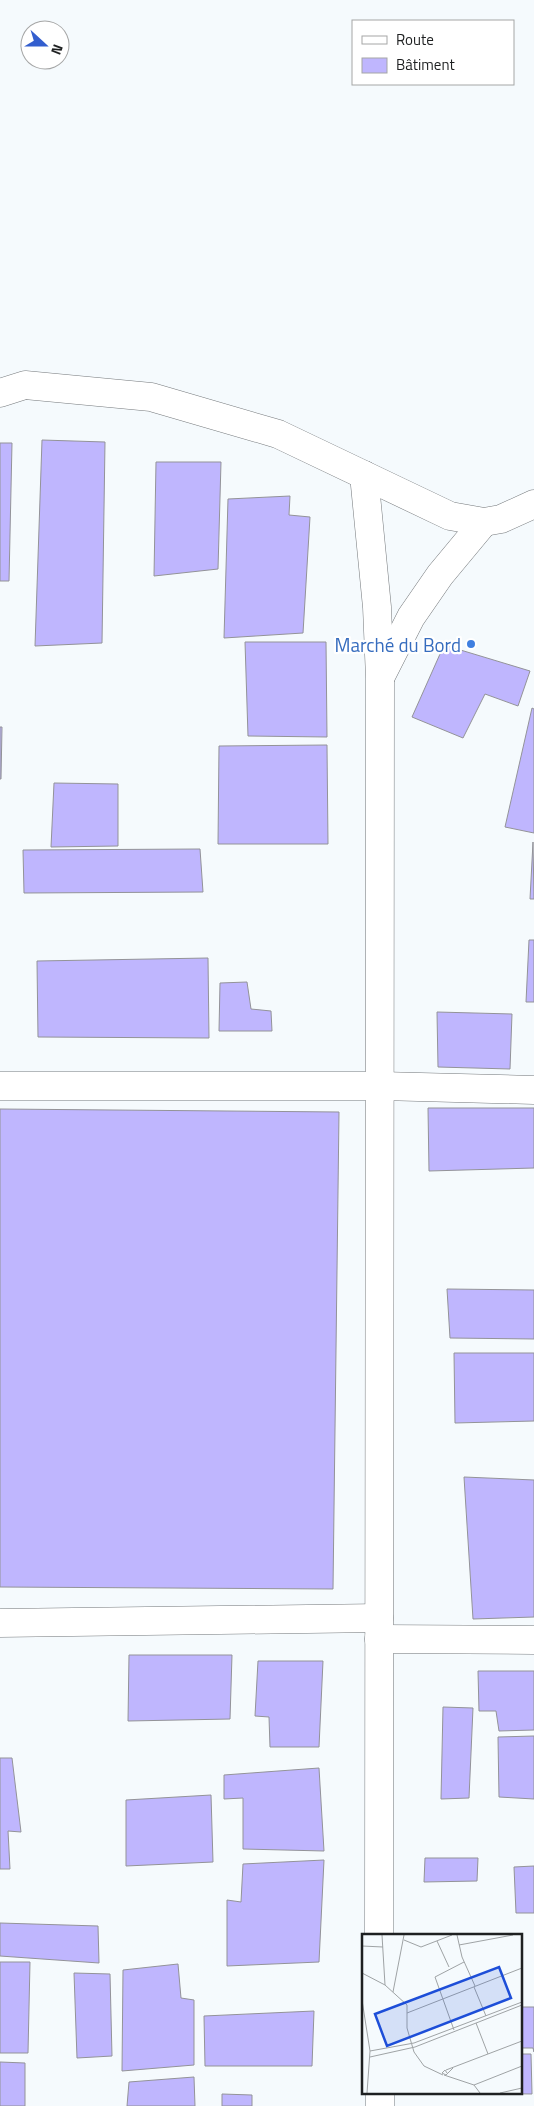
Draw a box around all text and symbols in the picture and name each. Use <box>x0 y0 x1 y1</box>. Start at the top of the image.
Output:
north arrow <box>20 20 70 70</box>
legend <box>352 20 514 85</box>
text: Route <box>396 28 434 51</box>
text: N <box>46 42 69 58</box>
text: Bâtiment <box>396 53 455 76</box>
place label: Marché du Bord <box>334 630 461 659</box>
marker: Marché du Bord <box>465 638 477 650</box>
inset map <box>362 1934 522 2094</box>

